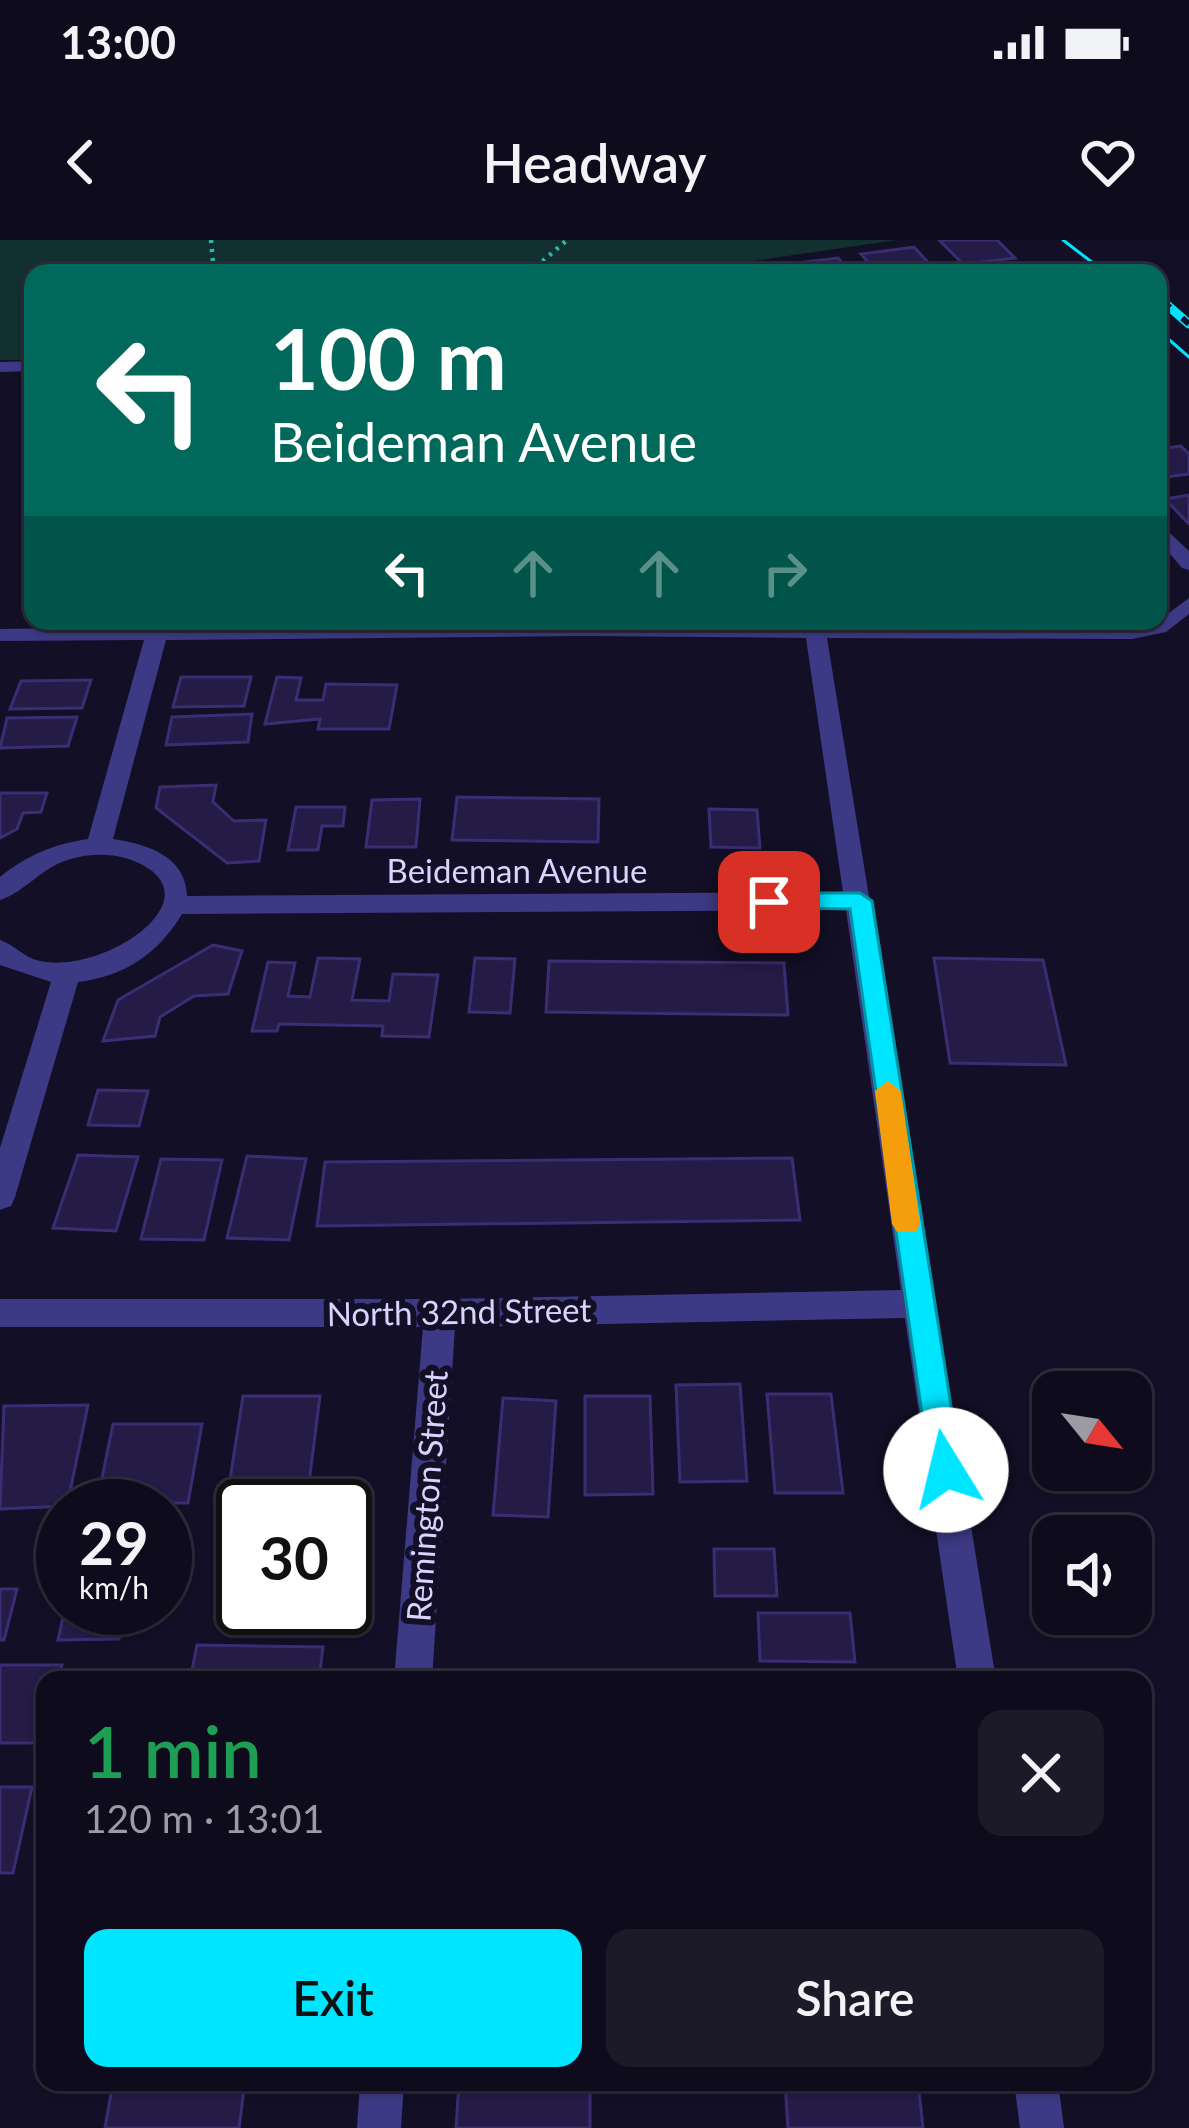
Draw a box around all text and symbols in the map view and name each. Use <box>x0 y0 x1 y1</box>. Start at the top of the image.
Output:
text: 13:00 <box>60 15 176 69</box>
icon: back <box>48 129 114 195</box>
icon: heart <box>1075 129 1141 195</box>
text: Headway <box>482 130 707 195</box>
text: 100 m <box>270 307 507 408</box>
icon: left <box>72 312 228 468</box>
text: Beideman Avenue <box>270 409 697 474</box>
icon: left <box>374 540 440 606</box>
icon: ahead <box>500 540 566 606</box>
icon: ahead <box>626 540 692 606</box>
icon: right <box>752 540 818 606</box>
street label: Beideman Avenue <box>387 850 647 890</box>
pin <box>718 851 820 953</box>
icon: arrive <box>736 869 802 935</box>
street label: North 32nd Street <box>326 1289 592 1333</box>
street label: Remington Street <box>397 1369 455 1623</box>
north arrow <box>1032 1371 1152 1491</box>
map controls <box>1032 1371 1152 1635</box>
position arrow <box>883 1407 1009 1533</box>
speed limit sign: 30 <box>216 1479 372 1635</box>
text: 29 <box>79 1506 149 1578</box>
button: sound <box>1032 1515 1152 1635</box>
text: km/h <box>79 1569 149 1605</box>
text: 1 min <box>84 1707 262 1793</box>
button: close <box>978 1710 1104 1836</box>
text: 120 m · 13:01 <box>84 1795 324 1841</box>
button: Exit <box>84 1929 582 2067</box>
button: Share <box>606 1929 1104 2067</box>

